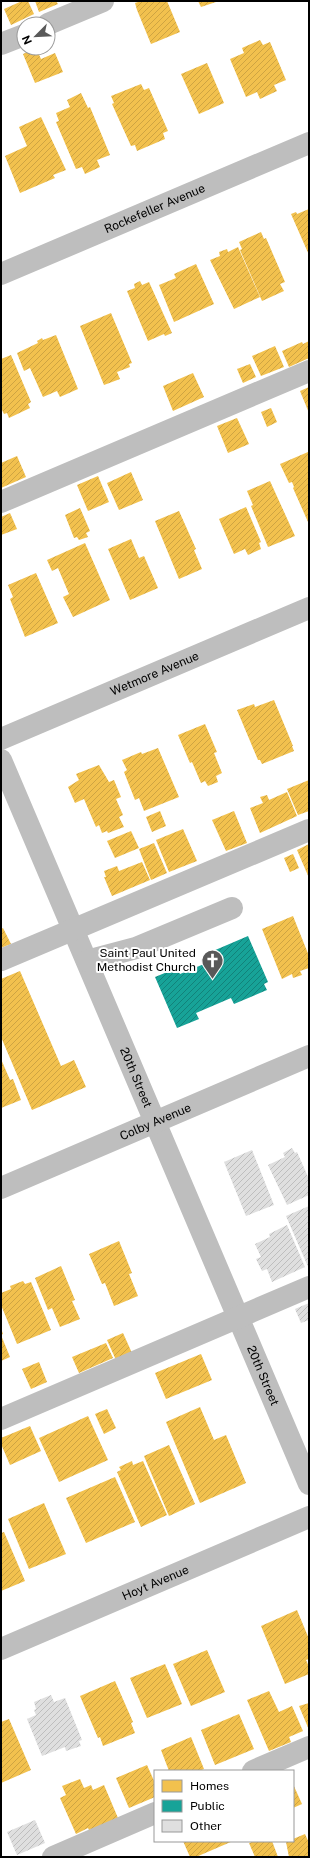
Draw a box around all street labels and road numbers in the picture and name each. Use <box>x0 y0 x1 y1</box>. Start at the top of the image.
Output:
street label: Rockefeller Avenue <box>102 181 207 236</box>
street label: Wetmore Avenue <box>108 649 201 699</box>
street label: 20th Street <box>117 1045 155 1110</box>
street label: Colby Avenue <box>118 1100 193 1143</box>
street label: 20th Street <box>244 1343 282 1408</box>
street label: Hoyt Avenue <box>120 1562 191 1603</box>

